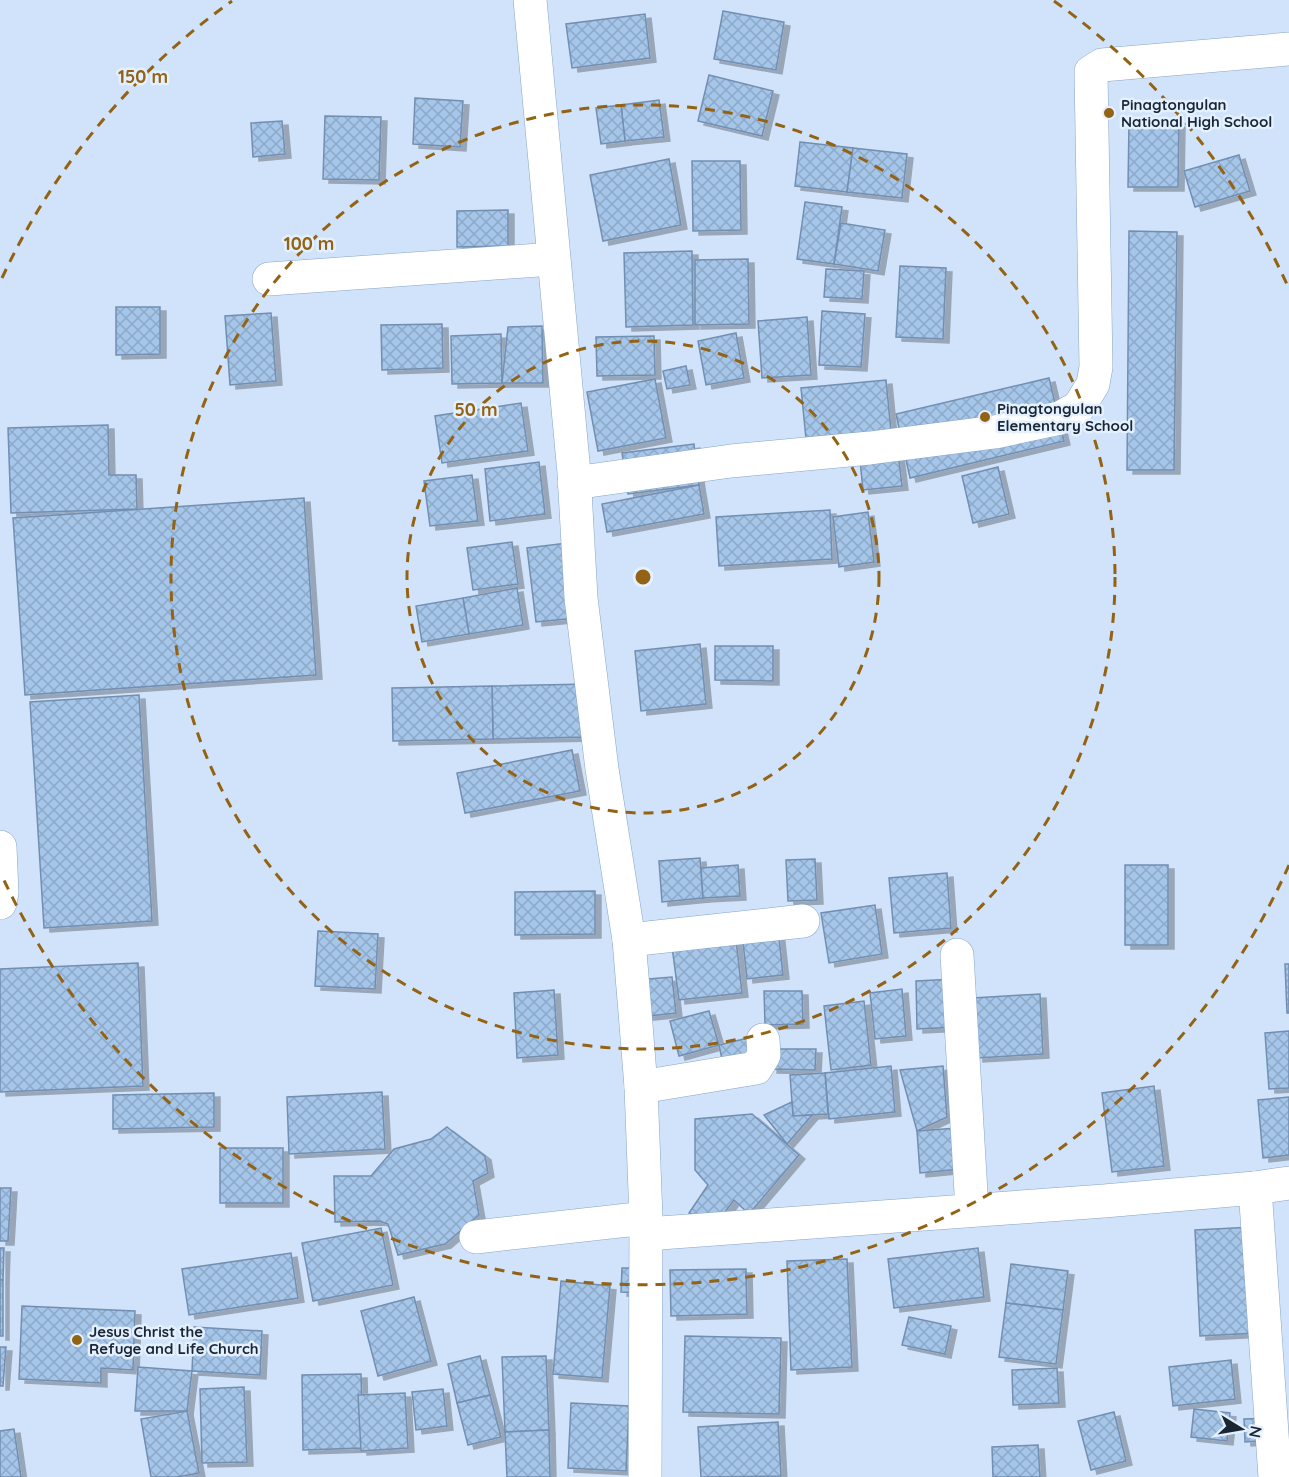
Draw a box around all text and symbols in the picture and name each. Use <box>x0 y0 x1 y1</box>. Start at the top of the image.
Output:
text: 150 m <box>118 65 168 88</box>
place label: Pinagtongulan National High School <box>1121 95 1272 131</box>
marker: Pinagtongulan National High School <box>1102 106 1116 120</box>
text: 100 m <box>284 232 334 255</box>
text: 50 m <box>454 398 498 421</box>
place label: Pinagtongulan Elementary School <box>997 399 1133 435</box>
marker: Pinagtongulan Elementary School <box>978 410 992 424</box>
centre of rings <box>633 567 653 587</box>
place label: Jesus Christ the Refuge and Life Church <box>89 1322 259 1358</box>
marker: Jesus Christ the Refuge and Life Church <box>70 1333 84 1347</box>
north arrow <box>1211 1399 1271 1459</box>
text: N <box>1245 1424 1267 1440</box>

